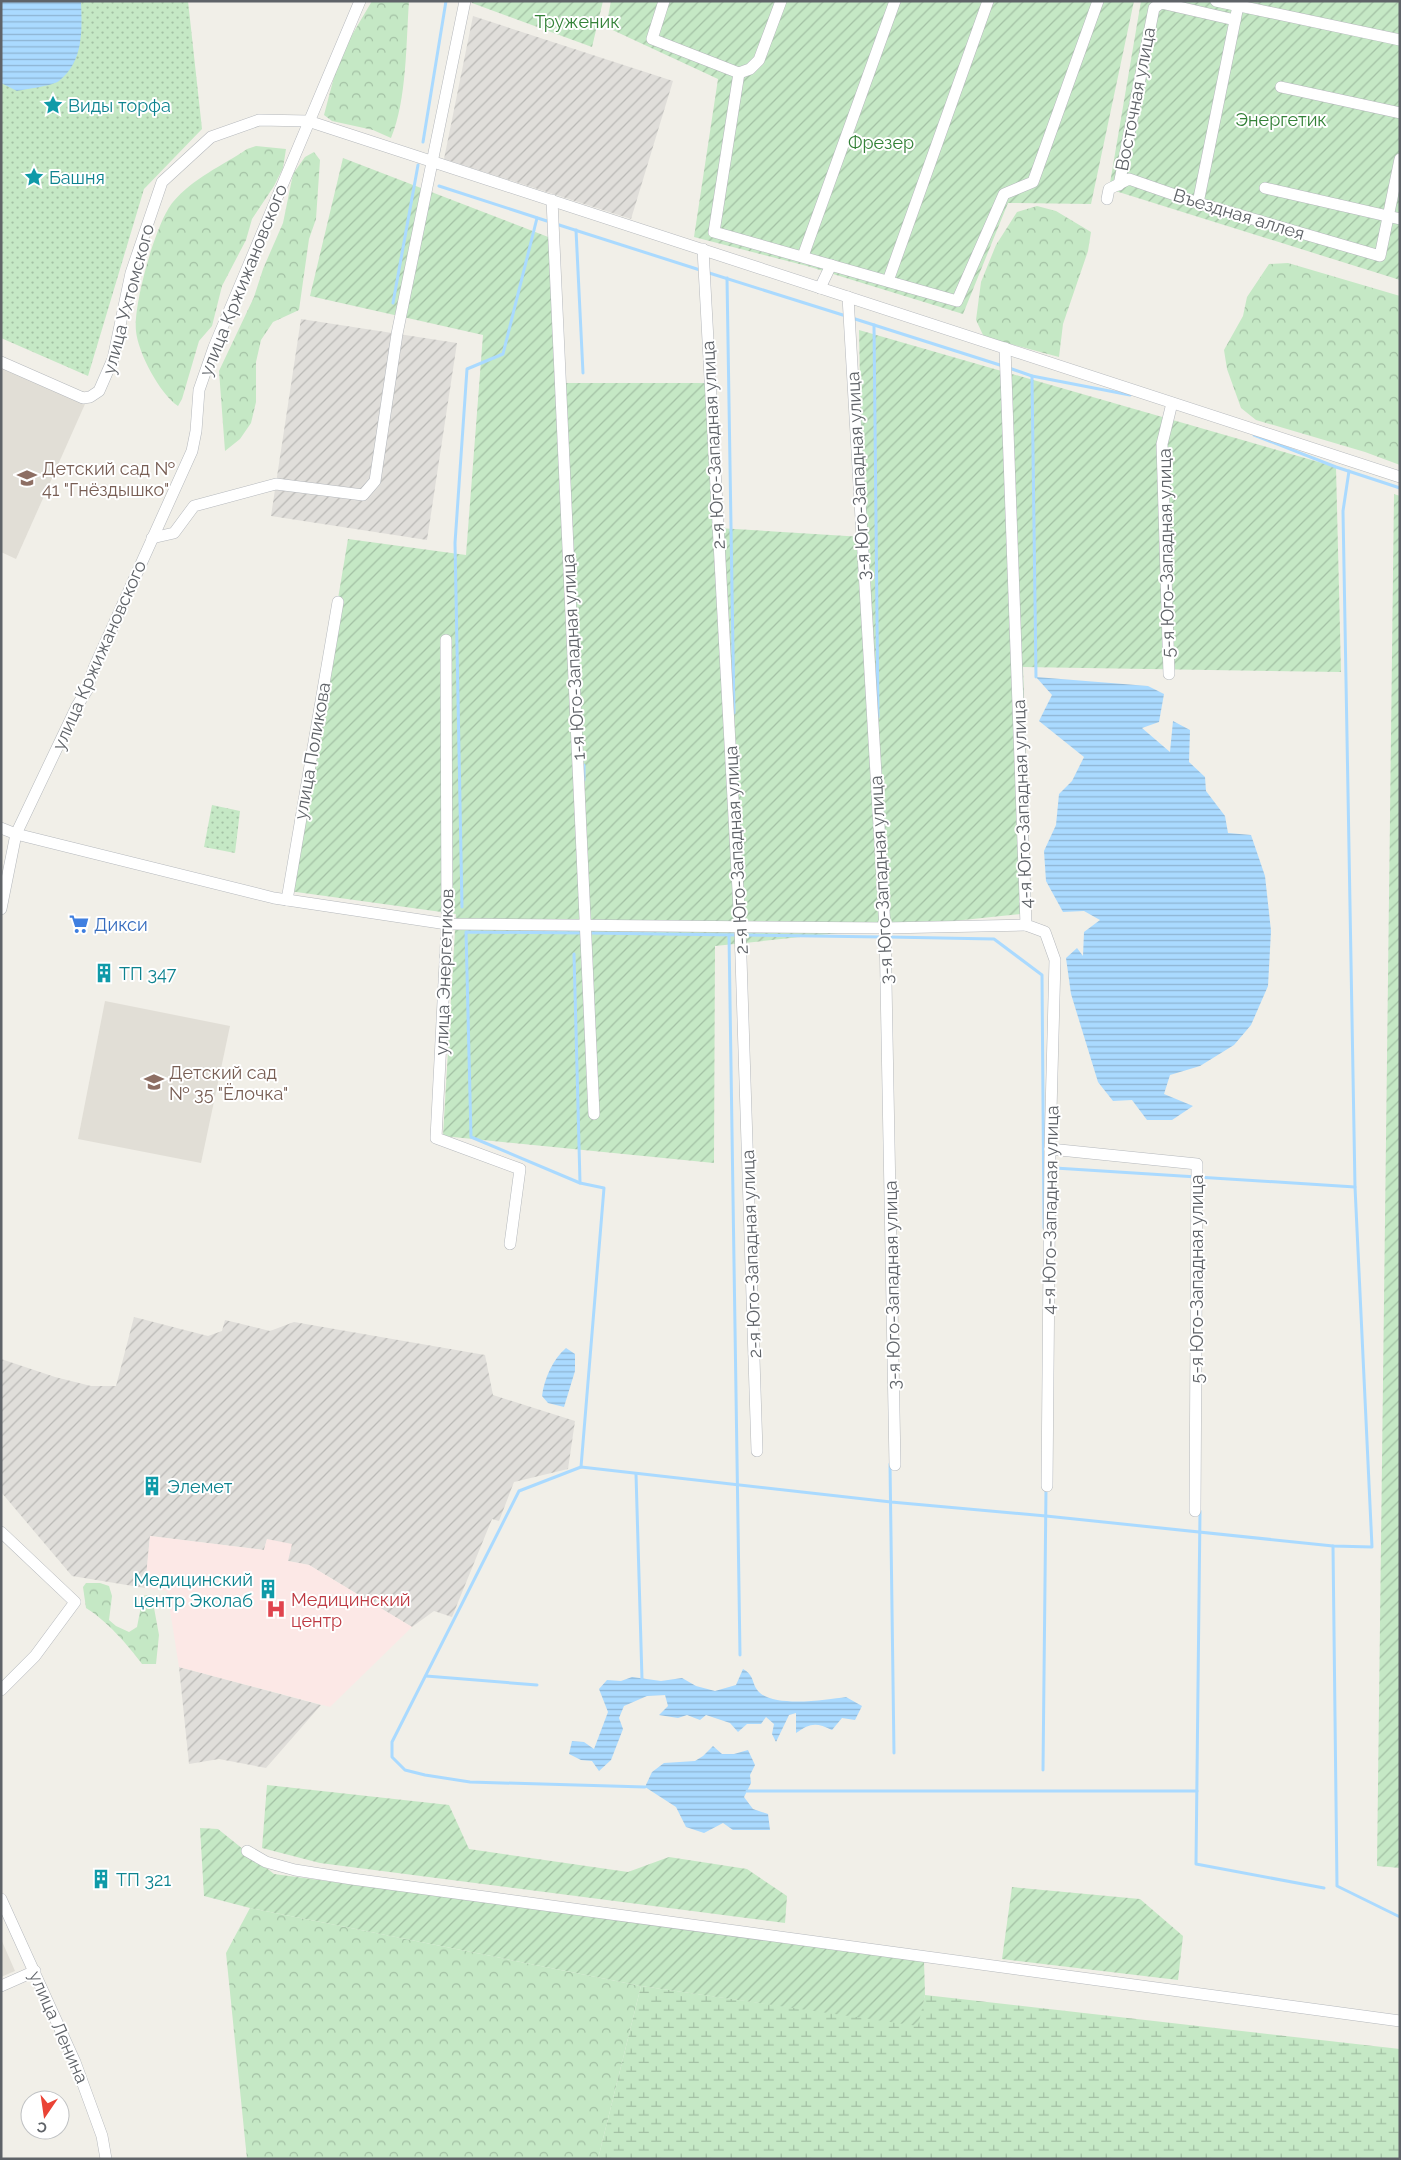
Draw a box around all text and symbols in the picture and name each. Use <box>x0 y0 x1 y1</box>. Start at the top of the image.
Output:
park label: Труженик <box>534 11 620 32</box>
street label: Восточная улица <box>1111 25 1159 173</box>
place icon: Виды торфа <box>42 94 64 116</box>
place label: Виды торфа <box>68 95 171 116</box>
park label: Энергетик <box>1235 109 1327 130</box>
park label: Фрезер <box>848 132 914 153</box>
place icon: Башня <box>23 166 45 188</box>
place label: Башня <box>49 167 105 188</box>
street label: улица Кржижановского <box>195 181 291 379</box>
street label: Въездная аллея <box>1171 184 1307 244</box>
street label: улица Ухтомского <box>98 221 158 377</box>
street label: 2-я Юго-Западная улица <box>697 340 729 550</box>
street label: 3-я Юго-Западная улица <box>842 371 874 581</box>
street label: 5-я Юго-Западная улица <box>1154 448 1178 658</box>
place label: Детский сад № 41 "Гнёздышко" <box>42 458 176 500</box>
school or university icon: Детский сад № 41 "Гнёздышко" <box>16 467 38 489</box>
street label: 1-я Юго-Западная улица <box>557 553 589 761</box>
street label: улица Кржижановского <box>48 557 150 753</box>
street label: улица Поликова <box>290 681 334 821</box>
street label: 4-я Юго-Западная улица <box>1008 699 1036 909</box>
street label: 2-я Юго-Западная улица <box>720 745 752 955</box>
street label: 3-я Юго-Западная улица <box>865 775 897 985</box>
street label: улица Энергетиков <box>431 888 457 1056</box>
supermarket icon: Дикси <box>68 913 90 935</box>
place label: Дикси <box>94 914 148 935</box>
building icon: ТП 347 <box>93 962 115 984</box>
place label: ТП 347 <box>119 963 177 984</box>
place label: Детский сад № 35 "Ёлочка" <box>169 1062 288 1104</box>
school or university icon: Детский сад № 35 "Ёлочка" <box>143 1071 165 1093</box>
street label: 4-я Юго-Западная улица <box>1038 1105 1062 1315</box>
street label: 2-я Юго-Западная улица <box>737 1149 765 1359</box>
street label: 5-я Юго-Западная улица <box>1186 1174 1207 1384</box>
street label: 3-я Юго-Западная улица <box>880 1180 904 1390</box>
building icon: Элемет <box>141 1475 163 1497</box>
place label: Элемет <box>167 1476 233 1497</box>
place label: Медицинский центр Эколаб <box>133 1569 253 1611</box>
building icon: Медицинский центр Эколаб <box>257 1578 279 1600</box>
place label: Медицинский центр <box>291 1589 411 1631</box>
hospital icon: Медицинский центр <box>265 1598 287 1620</box>
building icon: ТП 321 <box>90 1868 112 1890</box>
place label: ТП 321 <box>116 1869 171 1890</box>
street label: улица Ленина <box>25 1968 93 2086</box>
north arrow <box>20 2090 70 2140</box>
text: С <box>35 2119 49 2137</box>

